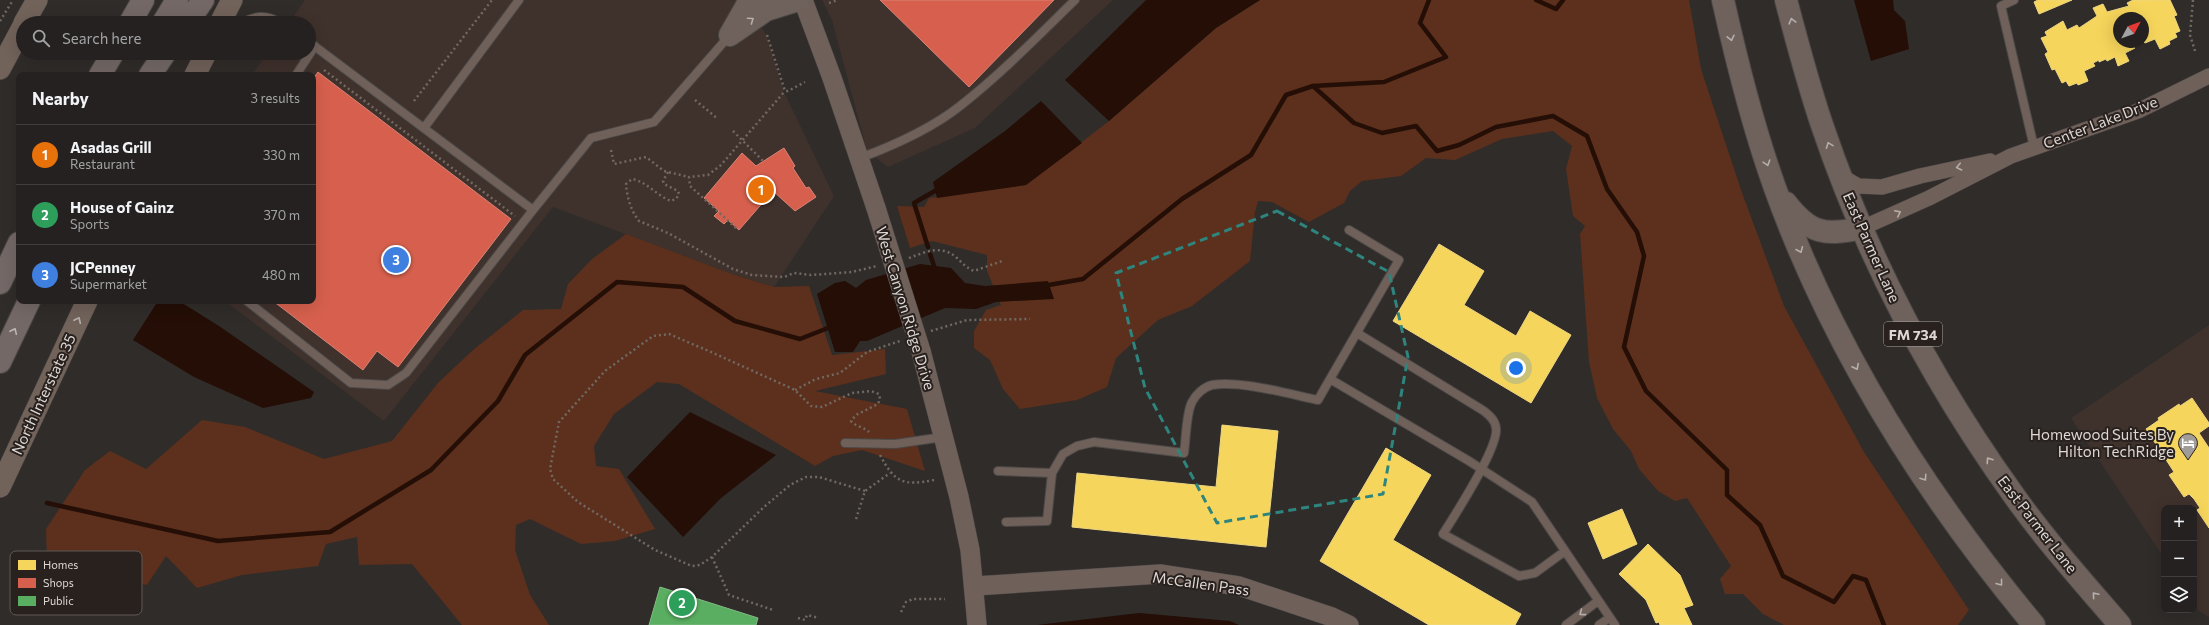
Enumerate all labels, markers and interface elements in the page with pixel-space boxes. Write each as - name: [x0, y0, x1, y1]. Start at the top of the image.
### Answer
- north arrow: [2113, 12, 2149, 48]
- search box: [16, 16, 316, 60]
- one-way arrow: [1788, 17, 1796, 24]
- one-way arrow: [747, 18, 754, 25]
- icon: search: [30, 27, 52, 49]
- text: Search here: [62, 29, 141, 47]
- one-way arrow: [1727, 35, 1735, 41]
- text: Nearby: [32, 88, 89, 109]
- text: 3 results: [251, 90, 300, 106]
- street label: Center Lake Drive: [2040, 92, 2160, 152]
- text: Asadas Grill: [70, 138, 152, 156]
- one-way arrow: [1826, 142, 1834, 149]
- text: 1: [42, 147, 48, 163]
- text: 330 m: [263, 147, 300, 163]
- text: Restaurant: [70, 156, 135, 172]
- one-way arrow: [1762, 159, 1771, 166]
- one-way arrow: [1956, 163, 1962, 171]
- pin: 1: [748, 175, 774, 205]
- street label: East Parmer Lane: [1840, 189, 1904, 305]
- text: House of Gainz: [70, 198, 174, 216]
- text: 2: [41, 207, 49, 223]
- text: 370 m: [263, 207, 300, 223]
- one-way arrow: [1894, 210, 1901, 218]
- text: Sports: [70, 216, 110, 232]
- street label: West Canyon Ridge Drive: [873, 224, 939, 392]
- pin: 3: [383, 245, 409, 275]
- one-way arrow: [1796, 246, 1804, 253]
- text: JCPenney: [70, 258, 136, 276]
- text: 3: [41, 267, 49, 283]
- text: 480 m: [262, 267, 300, 283]
- text: Supermarket: [70, 276, 147, 292]
- one-way arrow: [73, 316, 81, 324]
- road number: FM 734: [1884, 322, 1942, 346]
- one-way arrow: [9, 328, 17, 336]
- street label: North Interstate 35: [7, 331, 79, 457]
- your location: [1506, 358, 1526, 378]
- one-way arrow: [1851, 363, 1859, 370]
- place label: Homewood Suites By Hilton TechRidge: [2030, 425, 2174, 460]
- hotel icon: Homewood Suites By Hilton TechRidge: [2177, 432, 2199, 460]
- one-way arrow: [1987, 457, 1994, 464]
- street label: East Parmer Lane: [1994, 472, 2082, 576]
- one-way arrow: [1919, 474, 1927, 481]
- map controls: [2161, 505, 2197, 613]
- button: +: [2161, 505, 2197, 541]
- button: −: [2161, 541, 2197, 577]
- legend: [10, 551, 142, 615]
- text: Homes: [43, 558, 78, 571]
- street label: McCallen Pass: [1151, 567, 1251, 599]
- text: Shops: [43, 576, 74, 589]
- button: layers: [2161, 577, 2197, 613]
- one-way arrow: [1996, 578, 2003, 585]
- pin: 2: [669, 588, 695, 618]
- one-way arrow: [2092, 593, 2099, 600]
- text: Public: [43, 594, 74, 607]
- one-way arrow: [1579, 608, 1586, 616]

